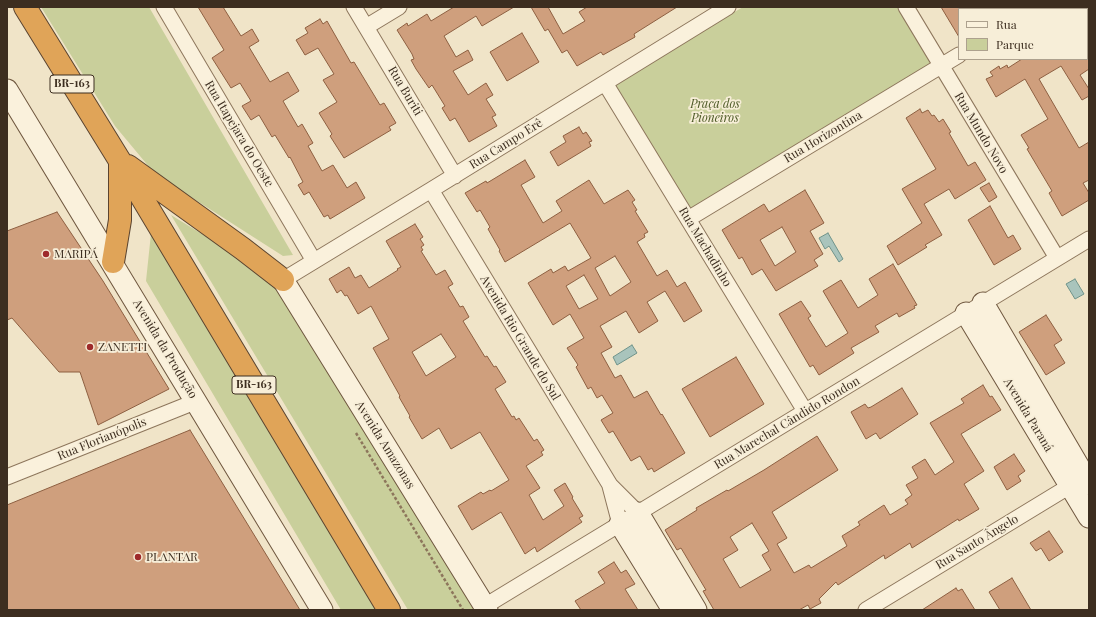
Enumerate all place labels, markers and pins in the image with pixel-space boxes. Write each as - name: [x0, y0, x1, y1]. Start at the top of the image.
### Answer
- place label: MARIPÁ: [54, 247, 98, 261]
- marker: MARIPÁ: [41, 249, 51, 259]
- place label: ZANETTI: [98, 340, 147, 354]
- marker: ZANETTI: [85, 342, 95, 352]
- place label: PLANTAR: [146, 550, 198, 564]
- marker: PLANTAR: [133, 552, 143, 562]

